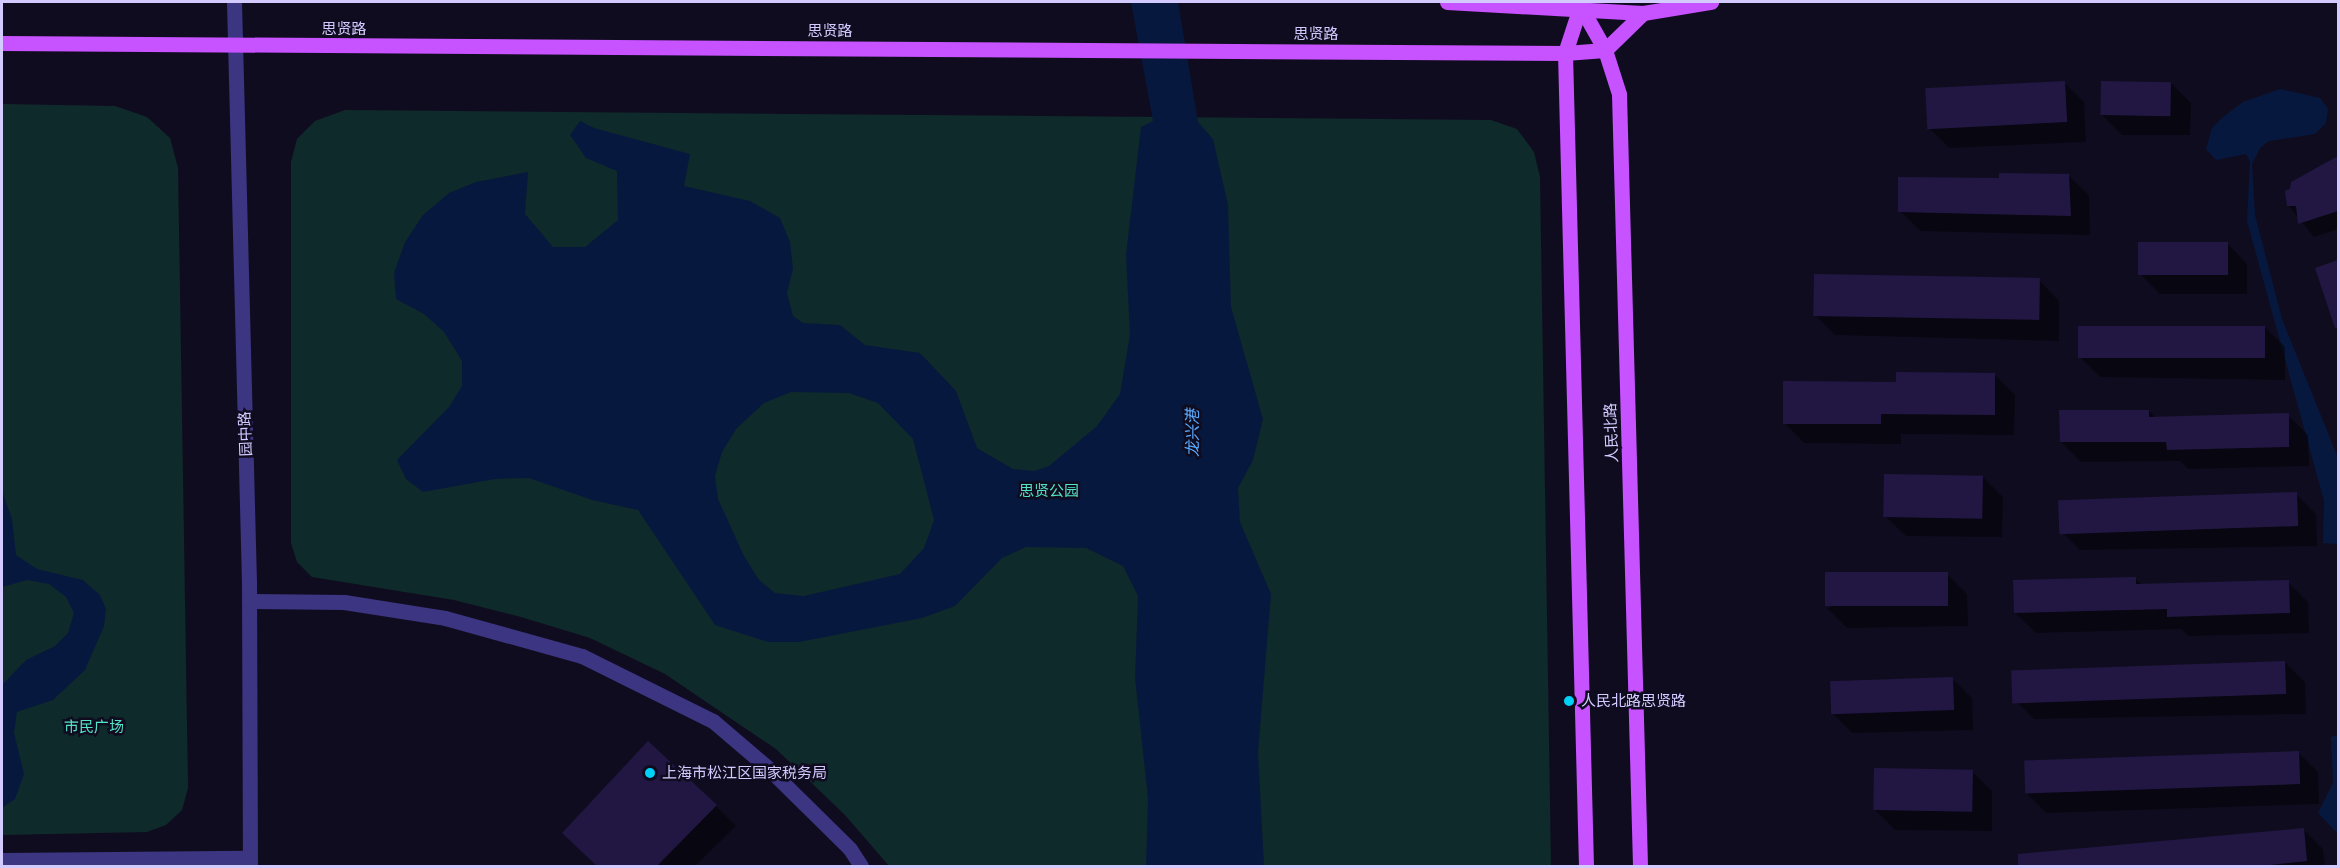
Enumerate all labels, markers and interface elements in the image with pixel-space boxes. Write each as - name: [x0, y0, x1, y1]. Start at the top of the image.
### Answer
- street label: 思贤路: [322, 20, 366, 38]
- street label: 思贤路: [808, 22, 852, 40]
- street label: 思贤路: [1294, 25, 1338, 43]
- street label: 人民北路: [1601, 403, 1621, 463]
- water label: 龙兴港: [1182, 409, 1202, 457]
- street label: 园中路: [235, 411, 255, 457]
- park label: 思贤公园: [1019, 482, 1079, 500]
- place label: 人民北路思贤路: [1581, 692, 1686, 710]
- marker: 人民北路思贤路: [1562, 694, 1576, 708]
- park label: 市民广场: [64, 718, 124, 736]
- place label: 上海市松江区国家税务局: [662, 764, 827, 782]
- marker: 上海市松江区国家税务局: [643, 766, 657, 780]

